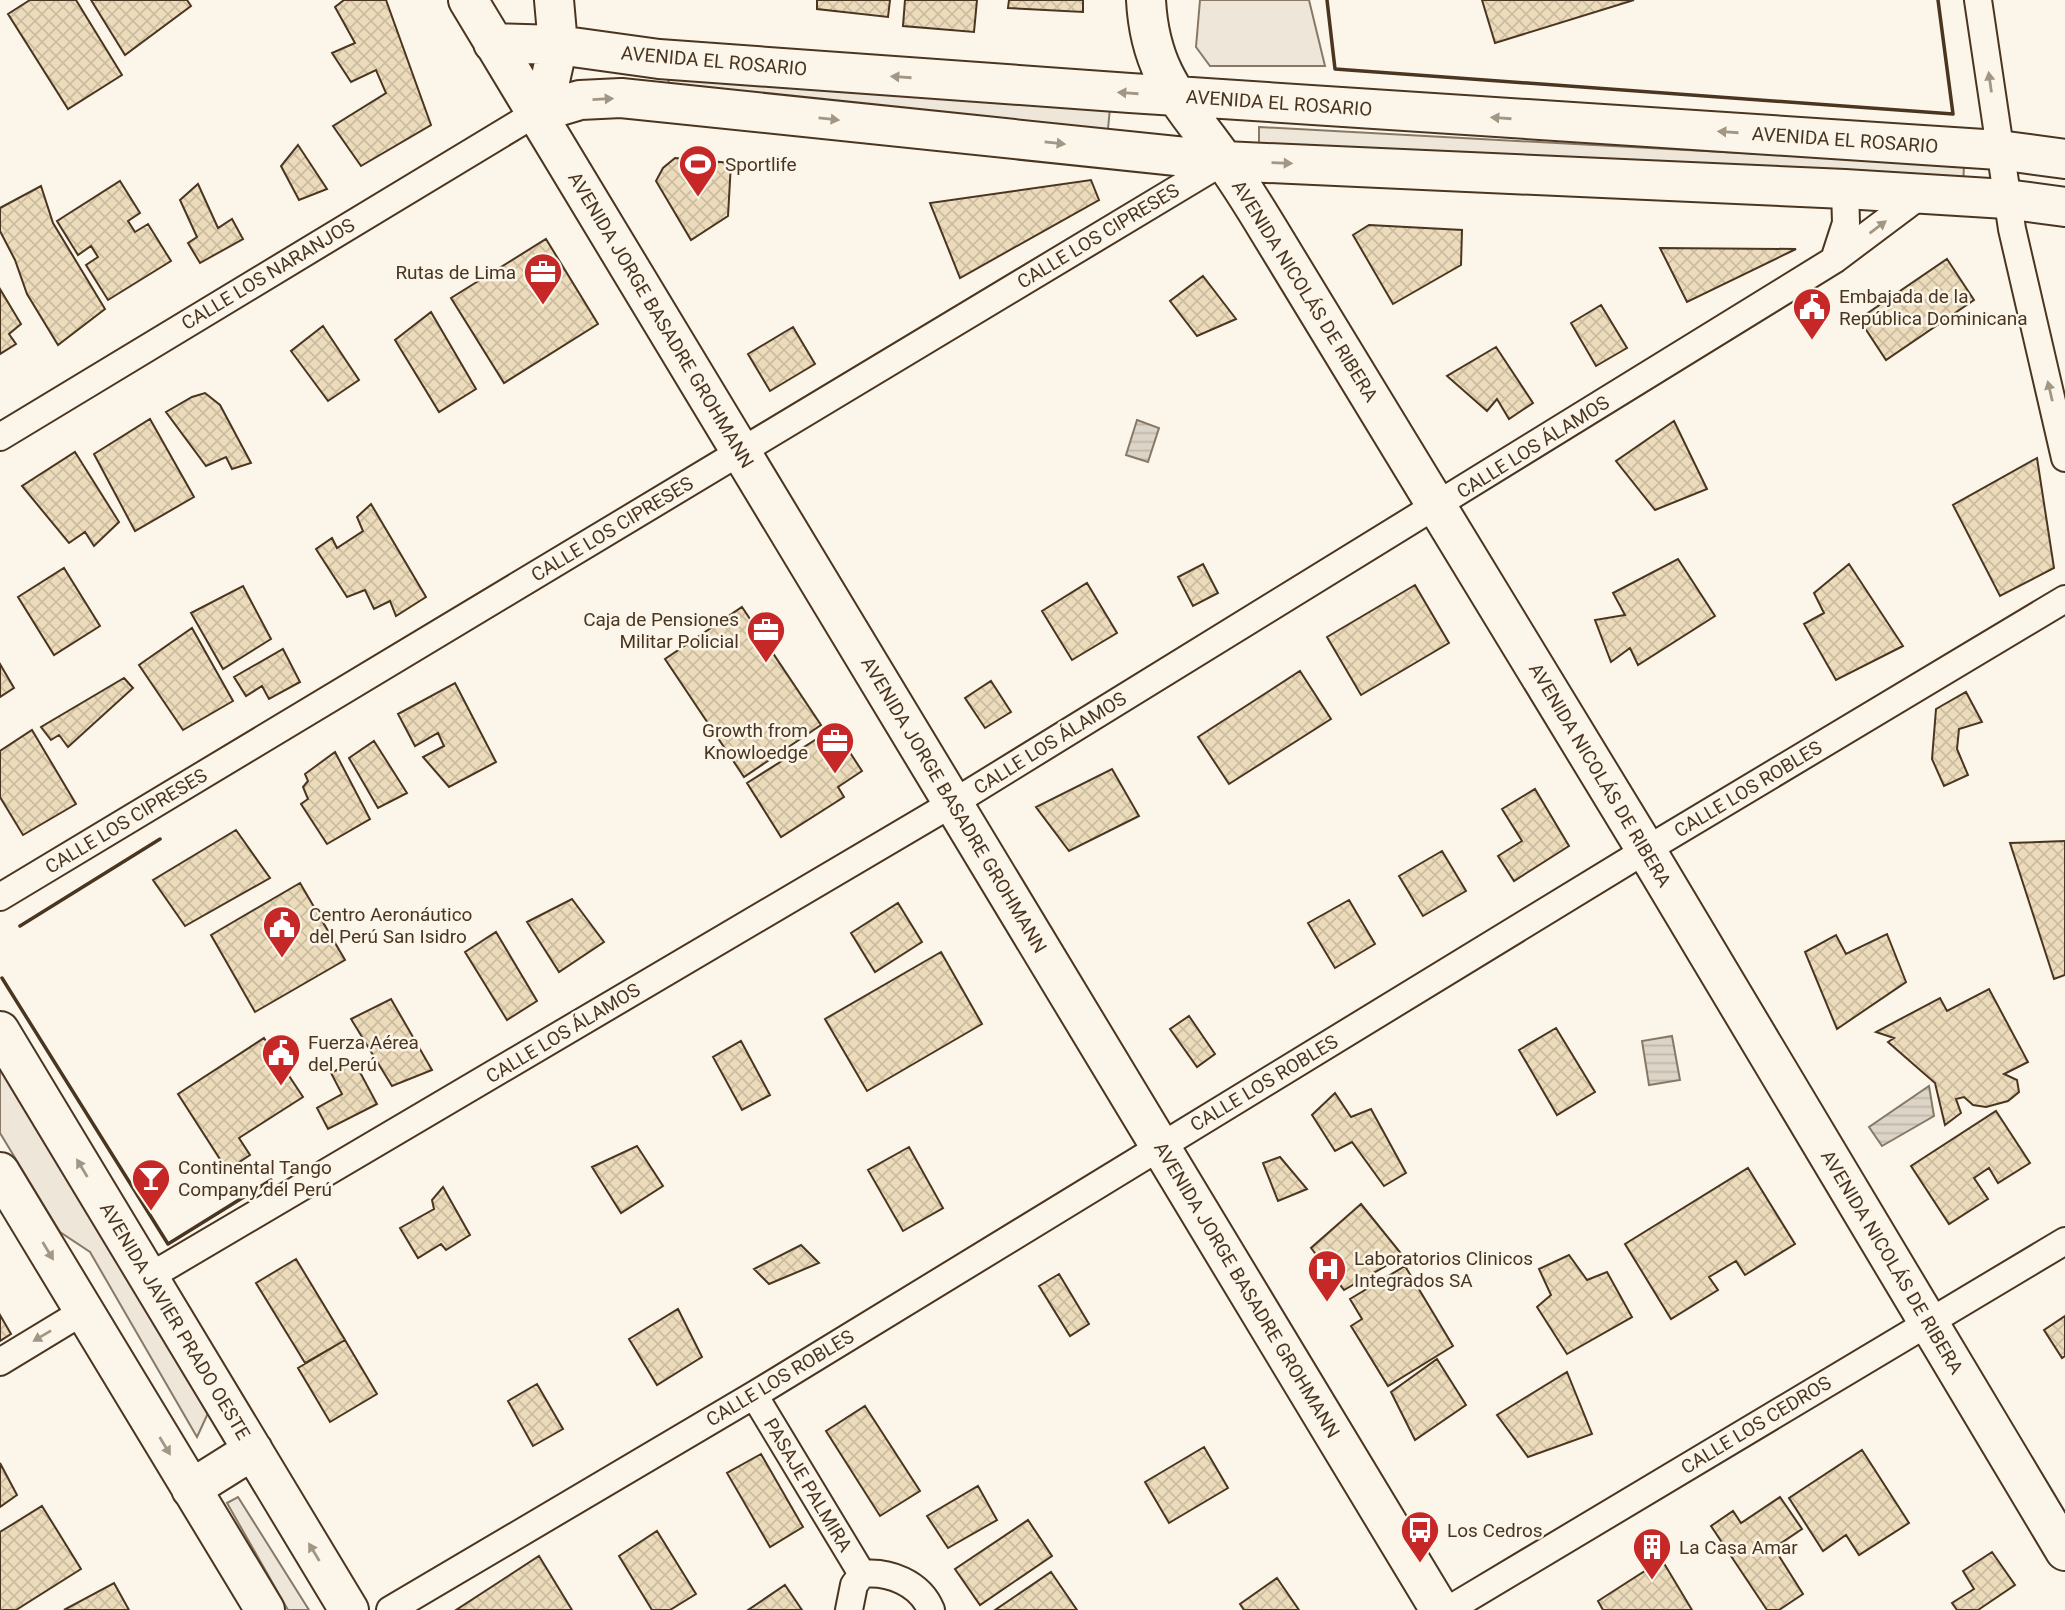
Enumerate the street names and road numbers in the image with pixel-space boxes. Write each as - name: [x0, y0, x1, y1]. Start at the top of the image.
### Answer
- street label: AVENIDA EL ROSARIO: [620, 41, 808, 81]
- street label: AVENIDA EL ROSARIO: [1185, 85, 1373, 121]
- street label: AVENIDA EL ROSARIO: [1751, 122, 1939, 158]
- street label: AVENIDA JORGE BASADRE GROHMANN: [563, 168, 759, 472]
- street label: AVENIDA NICOLÁS DE RIBERA: [1227, 176, 1383, 407]
- street label: CALLE LOS CIPRESES: [1013, 179, 1183, 293]
- street label: CALLE LOS NARANJOS: [177, 213, 359, 335]
- street label: CALLE LOS ÁLAMOS: [1452, 391, 1614, 503]
- street label: CALLE LOS CIPRESES: [527, 472, 697, 586]
- street label: AVENIDA JORGE BASADRE GROHMANN: [856, 653, 1052, 957]
- street label: AVENIDA NICOLÁS DE RIBERA: [1524, 659, 1676, 892]
- street label: CALLE LOS ÁLAMOS: [969, 687, 1131, 799]
- street label: CALLE LOS ROBLES: [1670, 736, 1826, 842]
- street label: CALLE LOS CIPRESES: [41, 764, 211, 878]
- street label: CALLE LOS ÁLAMOS: [482, 978, 644, 1088]
- street label: CALLE LOS ROBLES: [1186, 1030, 1342, 1136]
- street label: AVENIDA JORGE BASADRE GROHMANN: [1149, 1138, 1345, 1442]
- street label: AVENIDA NICOLÁS DE RIBERA: [1816, 1146, 1968, 1379]
- street label: AVENIDA JAVIER PRADO OESTE: [95, 1198, 255, 1444]
- street label: CALLE LOS ROBLES: [702, 1325, 858, 1431]
- street label: CALLE LOS CEDROS: [1677, 1371, 1835, 1479]
- street label: PASAJE PALMIRA: [759, 1414, 857, 1557]

